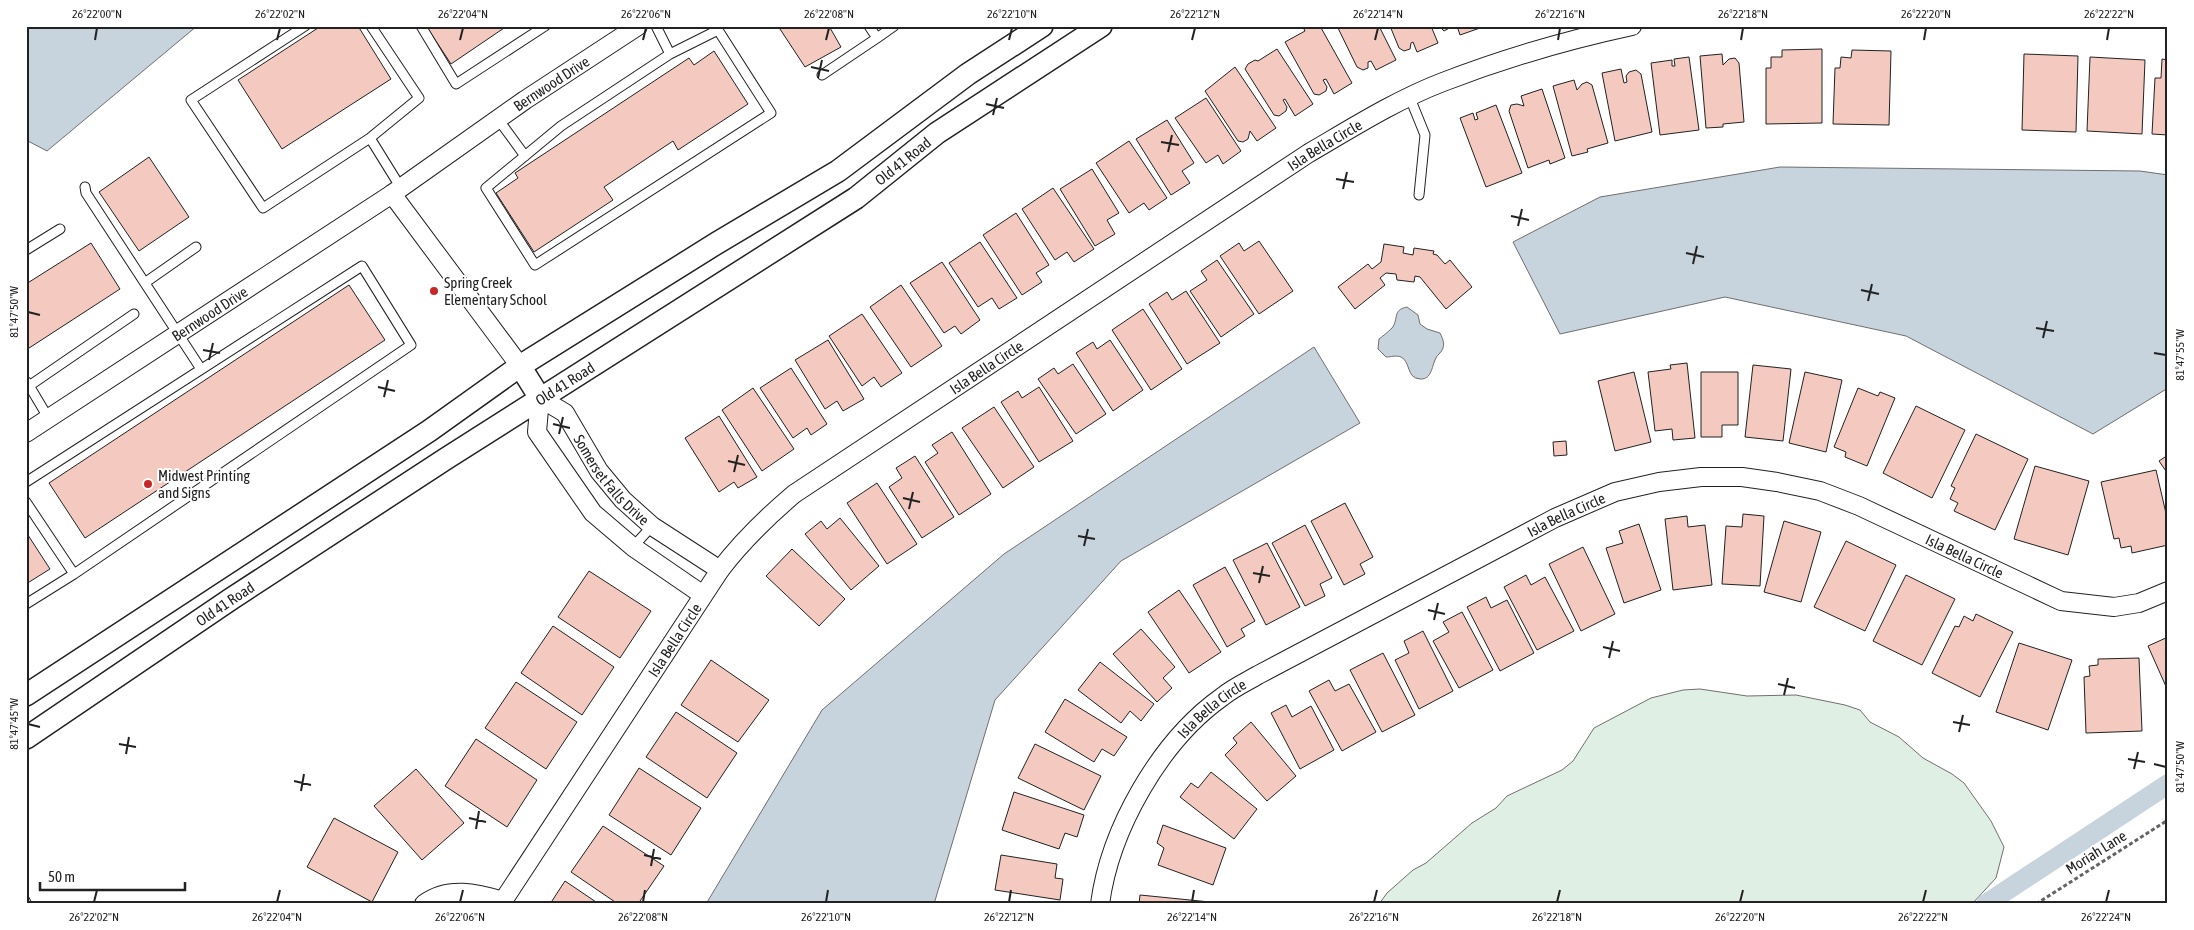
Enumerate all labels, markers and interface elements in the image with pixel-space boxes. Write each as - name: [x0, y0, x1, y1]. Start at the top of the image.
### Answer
- text: 26°22'00"N: [72, 7, 122, 21]
- text: 26°22'02"N: [255, 7, 305, 21]
- text: 26°22'04"N: [438, 7, 488, 21]
- text: 26°22'06"N: [621, 7, 671, 21]
- text: 26°22'08"N: [804, 7, 854, 21]
- text: 26°22'10"N: [987, 7, 1037, 21]
- text: 26°22'12"N: [1170, 7, 1220, 21]
- text: 26°22'14"N: [1353, 7, 1403, 21]
- text: 26°22'16"N: [1535, 7, 1585, 21]
- text: 26°22'18"N: [1718, 7, 1768, 21]
- text: 26°22'20"N: [1901, 7, 1951, 21]
- text: 26°22'22"N: [2084, 7, 2134, 21]
- street label: Bernwood Drive: [510, 52, 592, 114]
- street label: Isla Bella Circle: [1284, 115, 1365, 174]
- street label: Old 41 Road: [871, 133, 934, 188]
- place label: Spring Creek Elementary School: [444, 274, 547, 308]
- street label: Bernwood Drive: [168, 282, 251, 344]
- marker: Spring Creek Elementary School: [428, 285, 440, 297]
- text: 81°47'50"W: [7, 286, 21, 338]
- text: 81°47'55"W: [2173, 329, 2187, 381]
- street label: Isla Bella Circle: [946, 336, 1026, 397]
- street label: Old 41 Road: [532, 358, 597, 408]
- street label: Somerset Falls Drive: [571, 431, 653, 528]
- place label: Midwest Printing and Signs: [158, 467, 250, 501]
- marker: Midwest Printing and Signs: [142, 478, 154, 490]
- street label: Isla Bella Circle: [1524, 489, 1608, 540]
- street label: Isla Bella Circle: [1923, 530, 2006, 581]
- street label: Old 41 Road: [192, 578, 257, 629]
- street label: Isla Bella Circle: [644, 600, 705, 680]
- street label: Isla Bella Circle: [1174, 675, 1249, 741]
- text: 81°47'45"W: [7, 698, 21, 750]
- text: 81°47'50"W: [2173, 741, 2187, 793]
- street label: Moriah Lane: [2063, 827, 2130, 877]
- scale bar: [40, 860, 185, 892]
- text: 50 m: [48, 868, 75, 885]
- text: 26°22'02"N: [69, 910, 119, 924]
- text: 26°22'04"N: [252, 910, 302, 924]
- text: 26°22'06"N: [435, 910, 485, 924]
- text: 26°22'08"N: [618, 910, 668, 924]
- text: 26°22'10"N: [801, 910, 851, 924]
- text: 26°22'12"N: [984, 910, 1034, 924]
- text: 26°22'14"N: [1167, 910, 1217, 924]
- text: 26°22'16"N: [1349, 910, 1399, 924]
- text: 26°22'18"N: [1532, 910, 1582, 924]
- text: 26°22'20"N: [1715, 910, 1765, 924]
- text: 26°22'22"N: [1898, 910, 1948, 924]
- text: 26°22'24"N: [2081, 910, 2131, 924]

